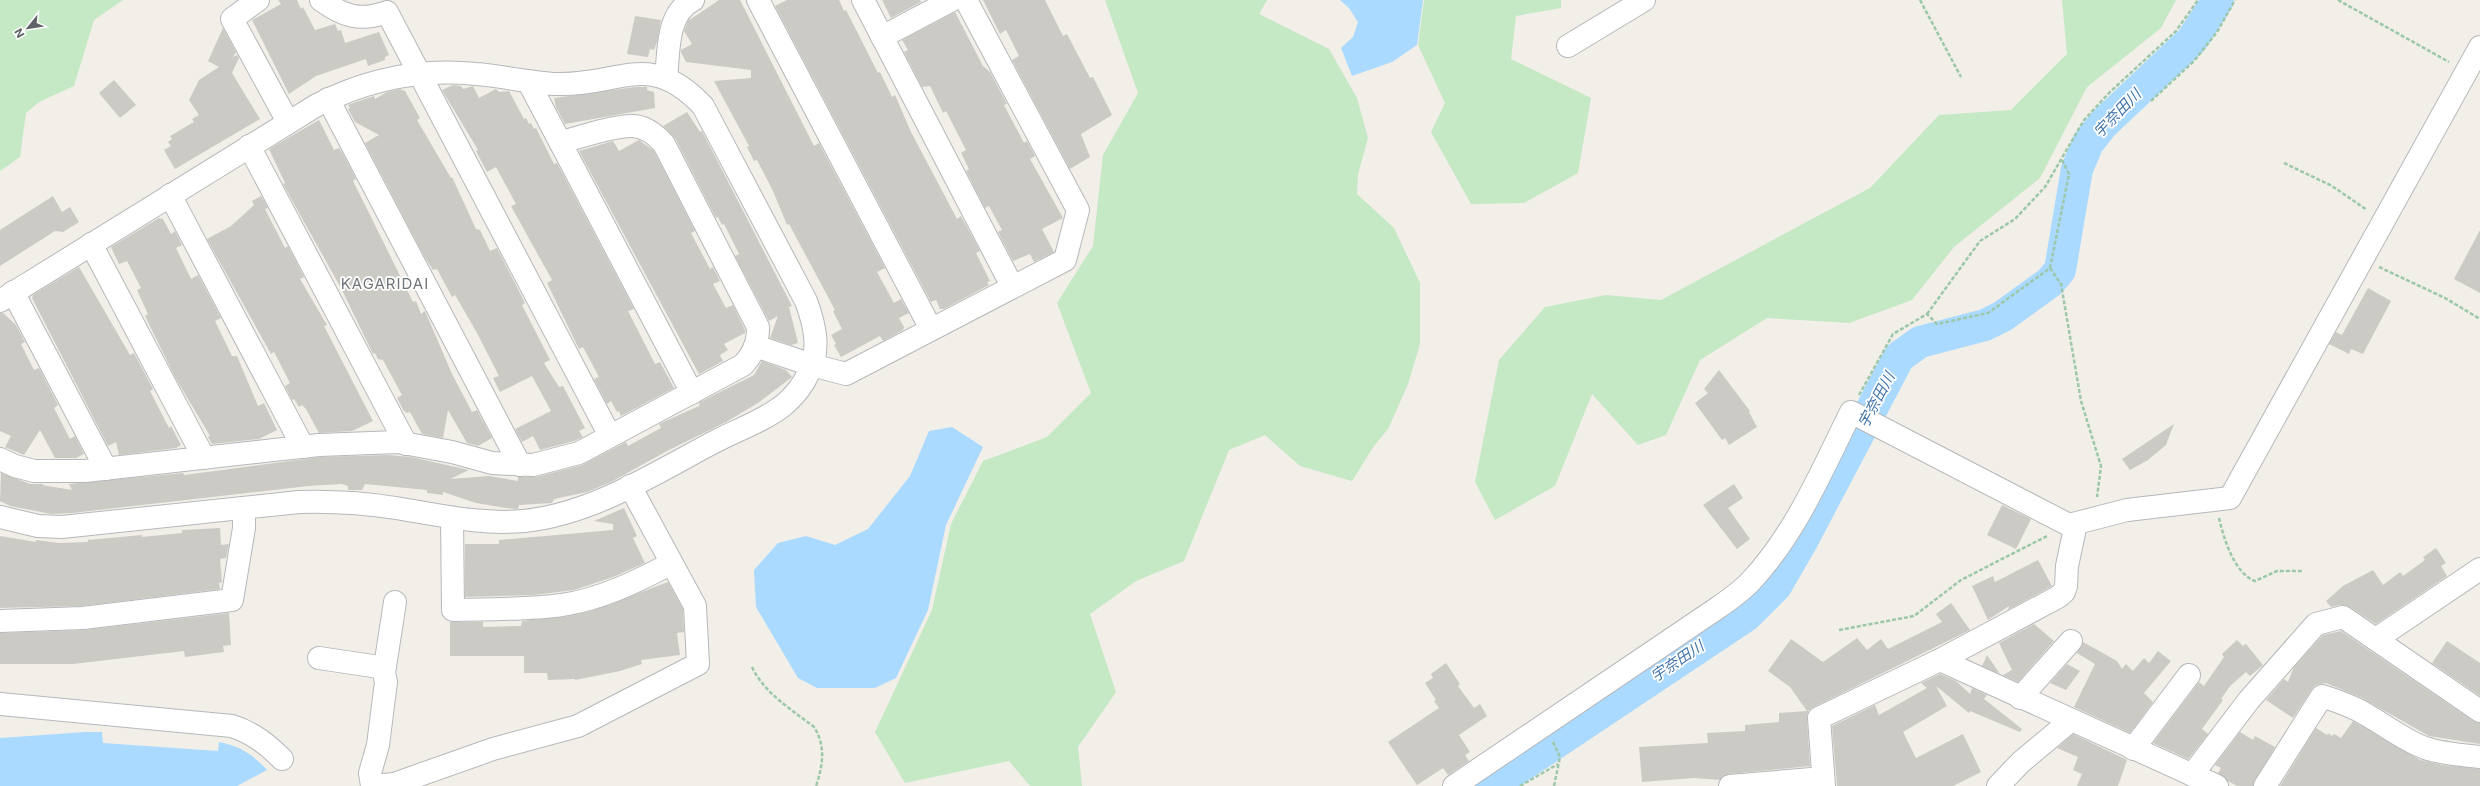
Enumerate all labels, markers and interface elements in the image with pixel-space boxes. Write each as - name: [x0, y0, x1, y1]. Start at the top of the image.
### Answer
- north arrow: [8, 8, 48, 48]
- text: N: [11, 26, 27, 40]
- water label: 宇奈田川: [2089, 83, 2146, 141]
- district label: KAGARIDAI: [341, 274, 429, 293]
- water label: 宇奈田川: [1854, 367, 1899, 431]
- water label: 宇奈田川: [1647, 635, 1709, 686]

